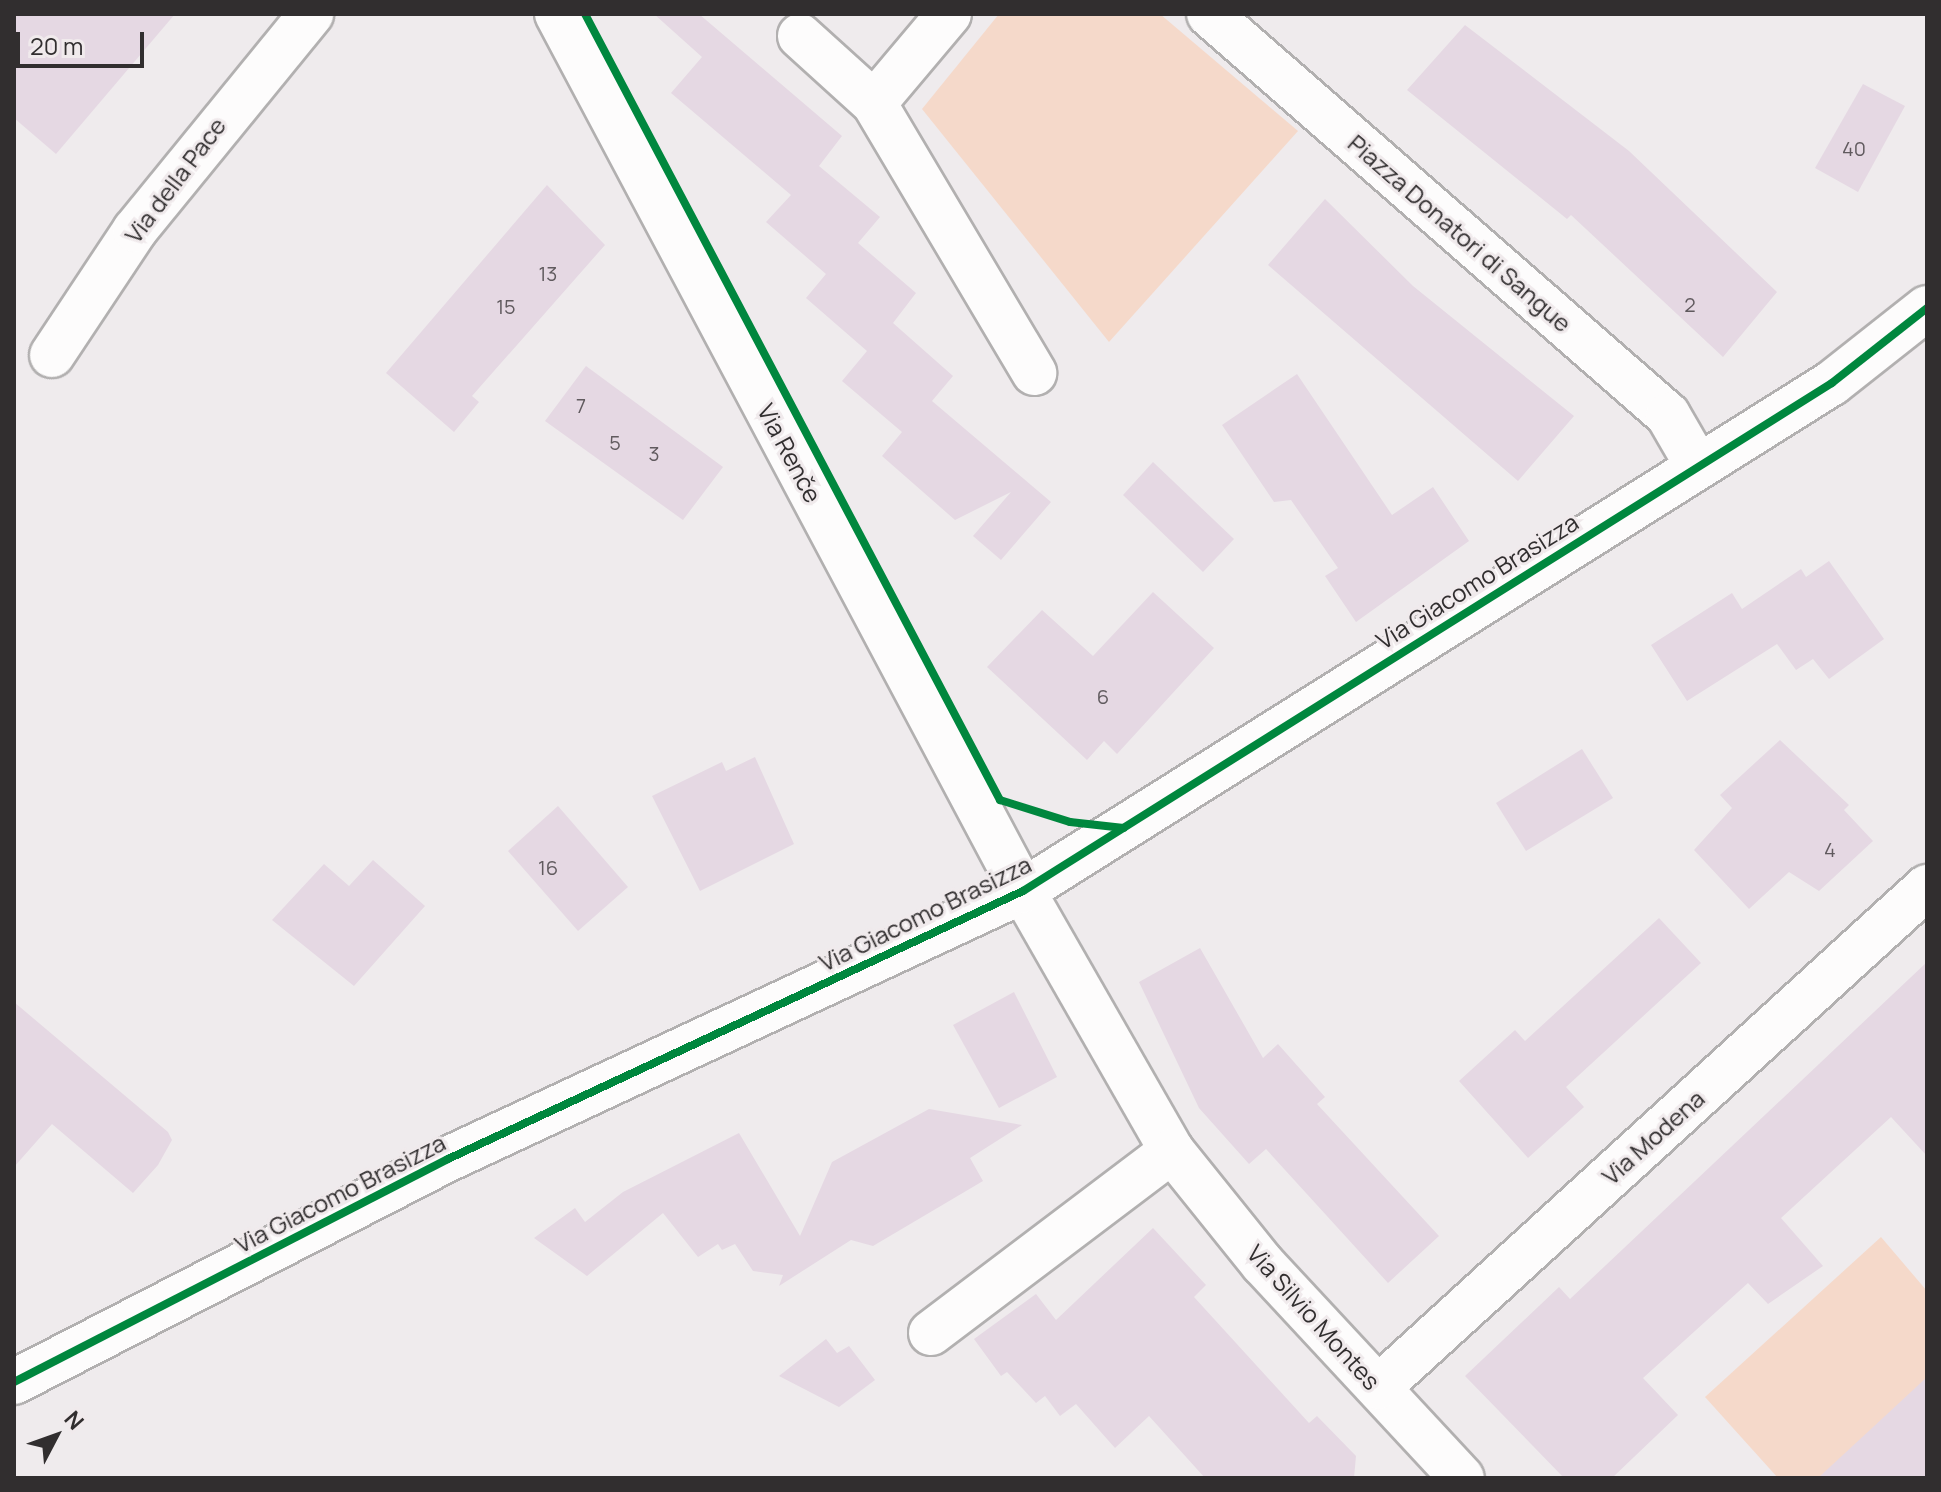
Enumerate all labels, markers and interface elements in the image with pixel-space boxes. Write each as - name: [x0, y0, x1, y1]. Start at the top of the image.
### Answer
- scale bar: [20, 16, 148, 66]
- text: 20 m: [30, 29, 83, 62]
- street label: Via della Pace: [118, 112, 232, 248]
- street label: Piazza Donatori di Sangue: [1343, 128, 1577, 338]
- house number: 40: [1842, 136, 1866, 160]
- house number: 13: [539, 261, 557, 285]
- house number: 2: [1684, 292, 1696, 316]
- house number: 15: [496, 294, 516, 318]
- house number: 7: [576, 393, 586, 417]
- street label: Via Renče: [752, 399, 828, 507]
- house number: 5: [609, 430, 621, 454]
- house number: 3: [648, 441, 660, 465]
- street label: Via Giacomo Brasizza: [1371, 507, 1583, 655]
- house number: 6: [1097, 684, 1109, 708]
- house number: 4: [1824, 837, 1836, 861]
- street label: Via Giacomo Brasizza: [814, 849, 1036, 977]
- house number: 16: [538, 855, 558, 879]
- street label: Via Modena: [1596, 1084, 1710, 1190]
- street label: Via Giacomo Brasizza: [230, 1127, 450, 1259]
- street label: Via Silvio Montes: [1241, 1239, 1387, 1395]
- north arrow: [16, 1396, 96, 1476]
- text: N: [58, 1404, 91, 1436]

